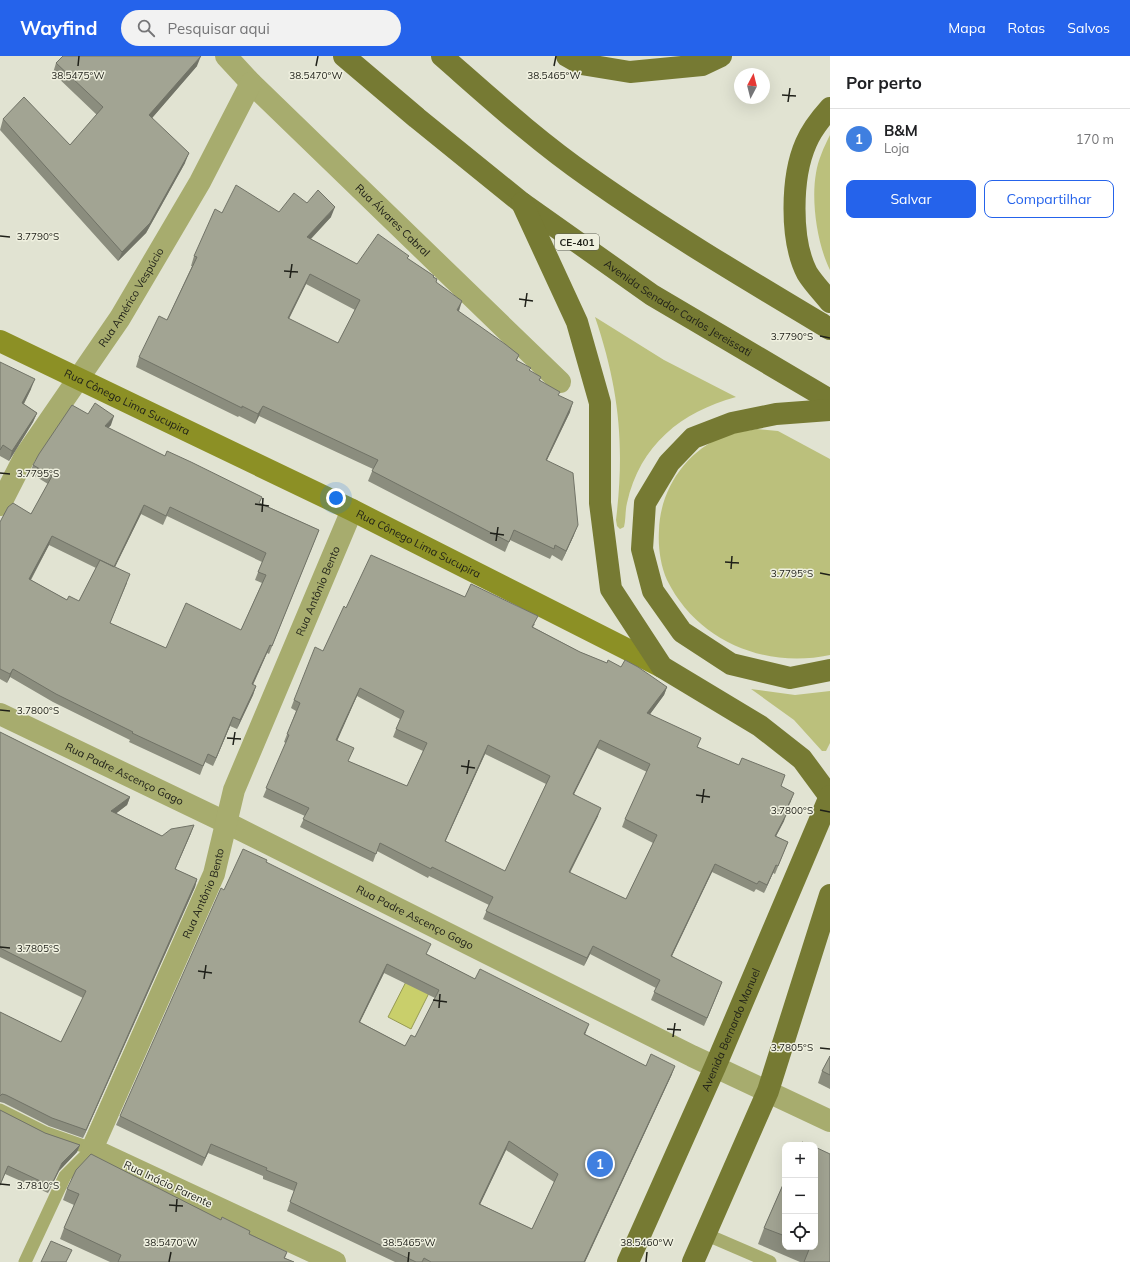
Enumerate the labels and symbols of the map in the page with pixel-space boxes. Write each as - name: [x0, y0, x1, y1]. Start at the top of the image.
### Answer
- north arrow: [734, 68, 770, 104]
- text: 38.5475°W: [51, 69, 105, 82]
- text: 38.5470°W: [289, 69, 343, 82]
- text: 38.5465°W: [527, 69, 581, 82]
- street label: Rua Álvares Cabral: [352, 181, 433, 259]
- text: 3.7790°S: [17, 230, 59, 243]
- road number: CE-401: [555, 234, 599, 250]
- street label: Rua Américo Vespúcio: [95, 245, 167, 350]
- street label: Avenida Senador Carlos Jereissati: [601, 256, 754, 359]
- text: 3.7790°S: [771, 330, 813, 343]
- street label: Rua Cônego Lima Sucupira: [62, 366, 192, 438]
- text: 3.7795°S: [17, 467, 59, 480]
- your location: [326, 488, 346, 508]
- street label: Rua Cônego Lima Sucupira: [354, 506, 483, 581]
- street label: Rua Antônio Bento: [293, 544, 343, 638]
- text: 3.7795°S: [771, 567, 813, 580]
- text: 3.7800°S: [17, 704, 59, 717]
- street label: Rua Padre Ascenço Gago: [63, 739, 186, 808]
- text: 3.7800°S: [771, 804, 813, 817]
- street label: Rua Antônio Bento: [179, 847, 227, 941]
- street label: Rua Padre Ascenço Gago: [354, 882, 476, 952]
- text: 3.7805°S: [17, 942, 59, 955]
- street label: Avenida Bernardo Manuel: [698, 966, 763, 1093]
- text: 3.7805°S: [771, 1041, 813, 1054]
- pin: 1: [587, 1149, 613, 1179]
- street label: Rua Inácio Parente: [121, 1157, 215, 1211]
- text: 3.7810°S: [17, 1179, 59, 1192]
- text: 38.5470°W: [144, 1236, 198, 1249]
- text: 38.5465°W: [382, 1236, 436, 1249]
- text: 38.5460°W: [620, 1236, 674, 1249]

